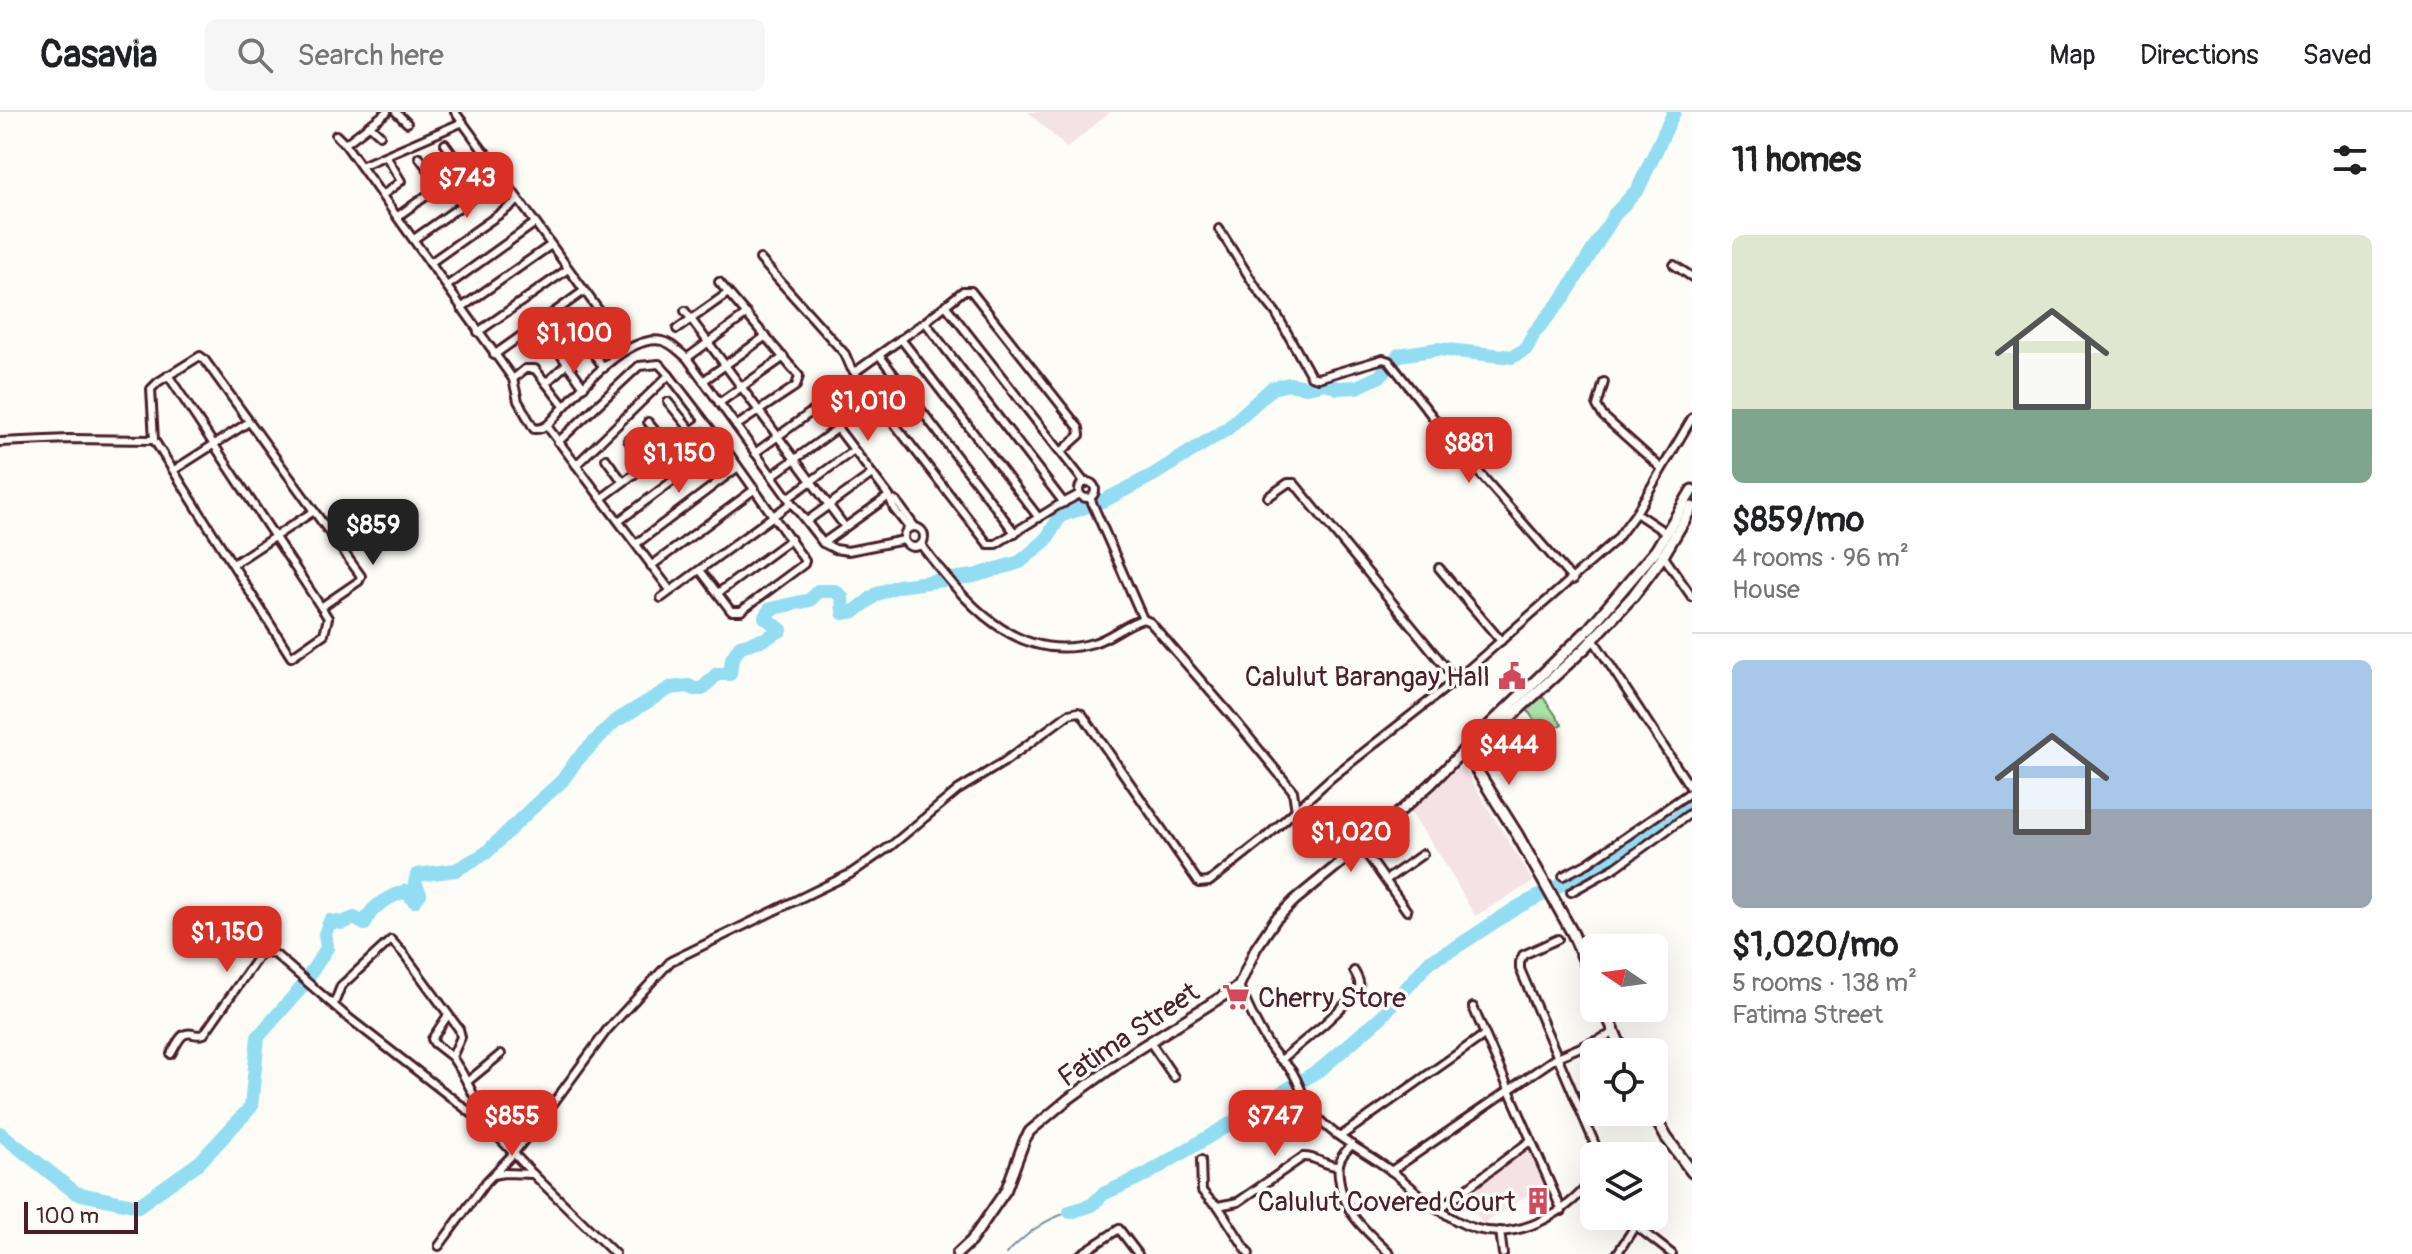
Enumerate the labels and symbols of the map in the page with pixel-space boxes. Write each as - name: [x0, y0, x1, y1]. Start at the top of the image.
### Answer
- pin: $743: [420, 152, 514, 220]
- pin: $1,100: [509, 307, 639, 375]
- pin: $1,010: [803, 375, 933, 443]
- pin: $881: [1422, 417, 1516, 485]
- pin: $1,150: [614, 427, 744, 495]
- pin: $859: [326, 499, 420, 567]
- place label: Calulut Barangay Hall: [1245, 660, 1490, 695]
- public building icon: Calulut Barangay Hall: [1497, 661, 1527, 691]
- pin: $444: [1462, 719, 1556, 787]
- pin: $1,020: [1286, 806, 1416, 874]
- pin: $1,150: [162, 906, 292, 974]
- north arrow: [1580, 934, 1668, 1022]
- street label: Fatima Street: [1052, 975, 1207, 1095]
- place label: Cherry Store: [1258, 981, 1406, 1016]
- supermarket icon: Cherry Store: [1221, 982, 1251, 1012]
- pin: $855: [465, 1090, 559, 1158]
- pin: $747: [1228, 1090, 1322, 1158]
- place label: Calulut Covered Court: [1257, 1185, 1517, 1220]
- building icon: Calulut Covered Court: [1523, 1186, 1553, 1216]
- scale bar: [24, 1198, 138, 1234]

